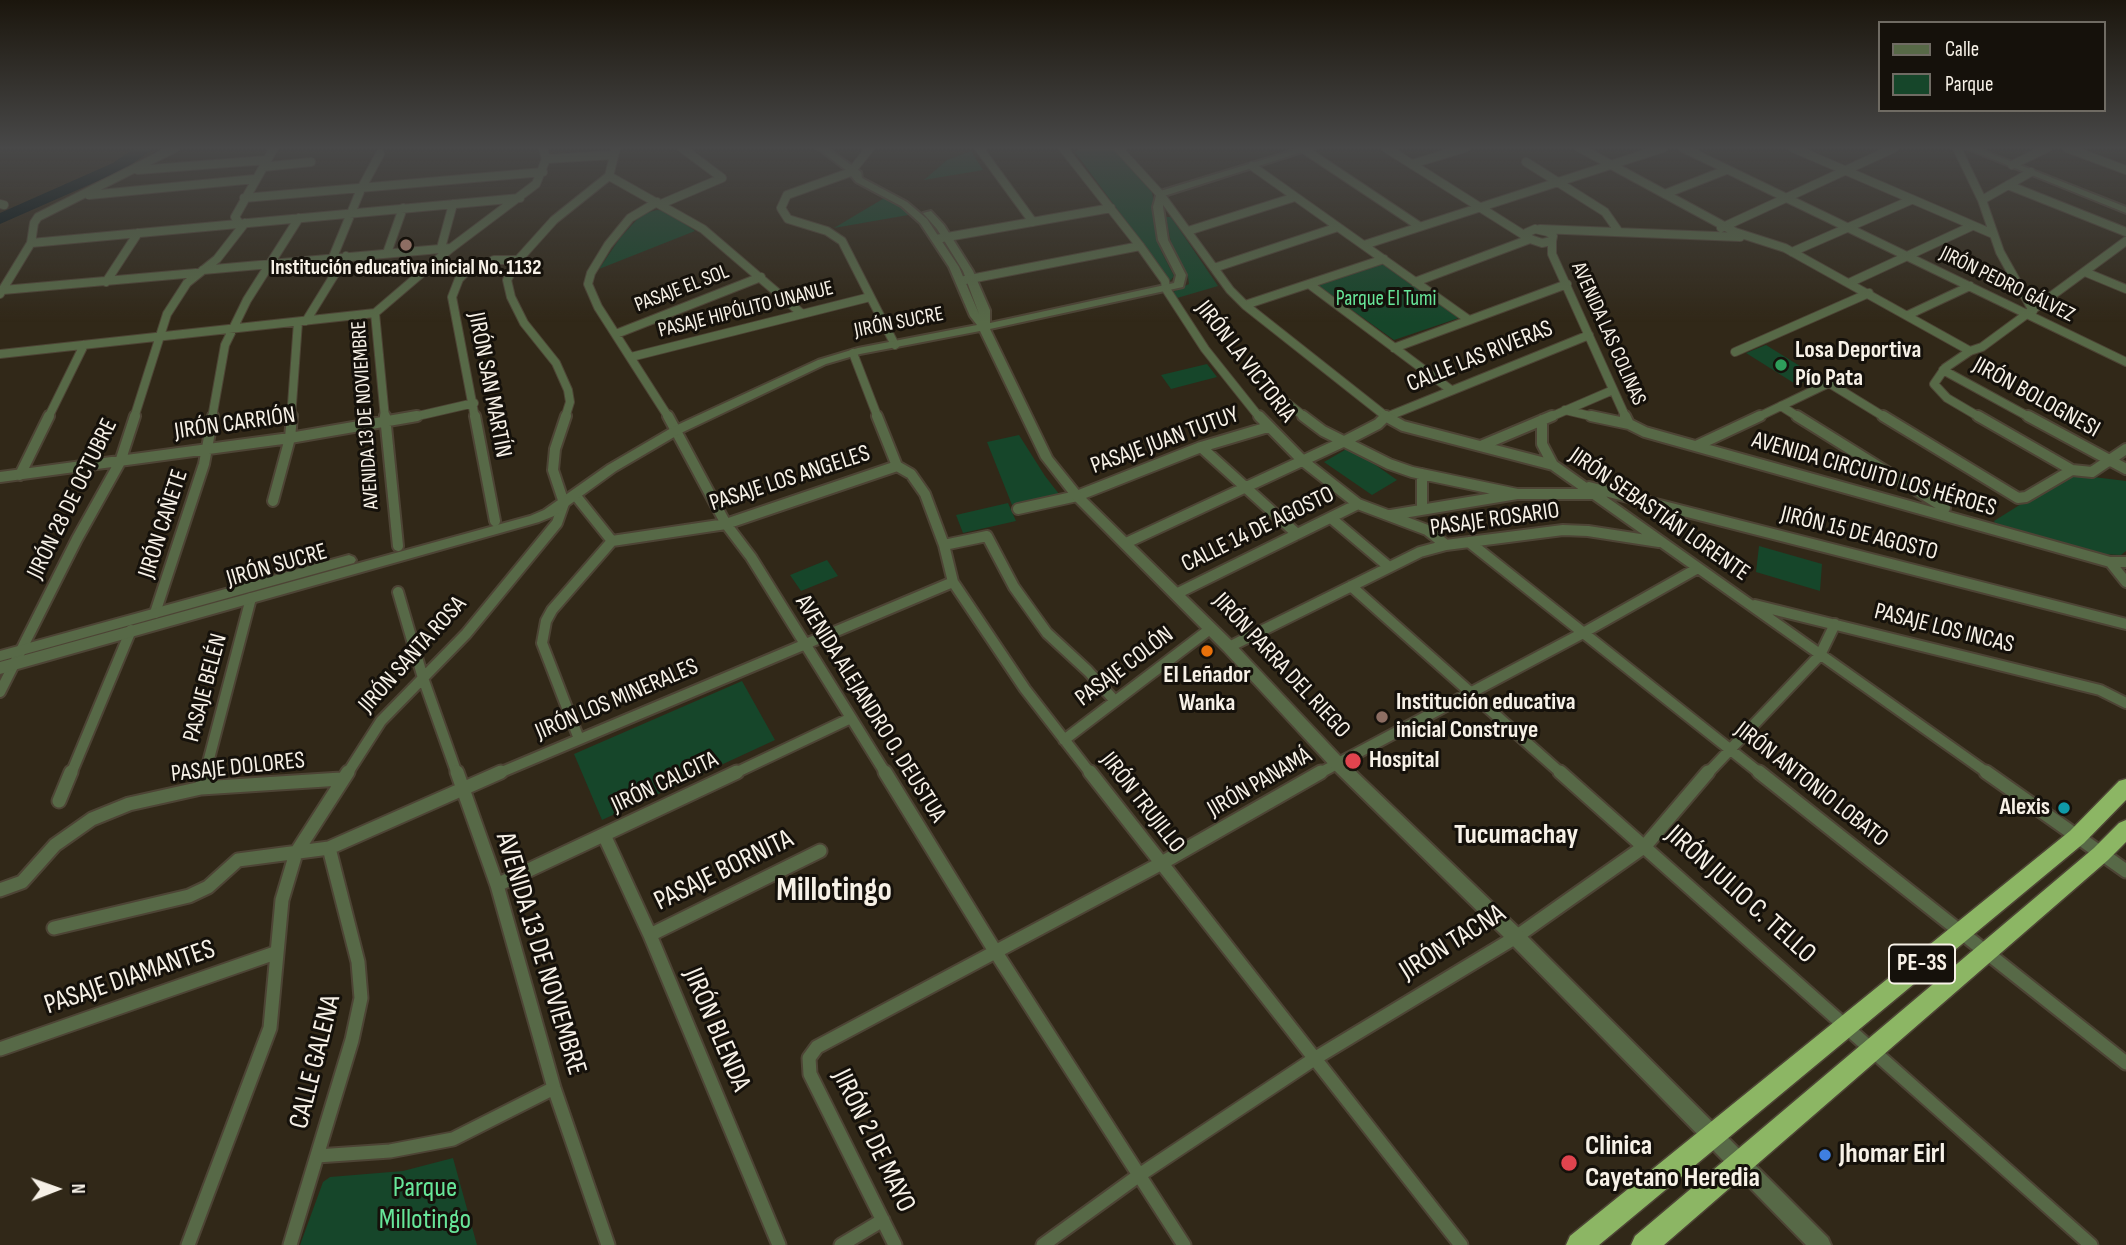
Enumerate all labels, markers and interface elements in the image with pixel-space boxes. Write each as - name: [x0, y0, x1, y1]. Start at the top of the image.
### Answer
- legend: [1878, 21, 2105, 112]
- text: Calle: [1945, 37, 1979, 62]
- text: Parque: [1945, 72, 1993, 97]
- marker: Institución educativa inicial No. 1132: [398, 237, 414, 253]
- street label: JIRÓN PEDRO GÁLVEZ: [1936, 242, 2078, 328]
- place label: Institución educativa inicial No. 1132: [271, 256, 541, 282]
- street label: AVENIDA LAS COLINAS: [1565, 258, 1651, 410]
- street label: PASAJE EL SOL: [631, 260, 733, 318]
- street label: PASAJE HIPÓLITO UNANUE: [656, 276, 836, 344]
- park label: Parque El Tumi: [1336, 287, 1436, 313]
- street label: JIRÓN LA VICTORIA: [1189, 296, 1301, 428]
- street label: JIRÓN SUCRE: [852, 302, 946, 344]
- street label: JIRÓN SAN MARTÍN: [461, 310, 517, 460]
- street label: CALLE LAS RIVERAS: [1403, 315, 1557, 399]
- street label: AVENIDA 13 DE NOVIEMBRE: [347, 320, 385, 510]
- place label: Losa Deportiva Pío Pata: [1795, 337, 1921, 393]
- street label: JIRÓN BOLOGNESI: [1967, 351, 2105, 445]
- marker: Losa Deportiva Pío Pata: [1773, 357, 1789, 373]
- street label: JIRÓN CARRIÓN: [173, 401, 297, 447]
- street label: PASAJE JUAN TUTUY: [1087, 401, 1243, 481]
- street label: JIRÓN 28 DE OCTUBRE: [22, 414, 124, 584]
- street label: AVENIDA CIRCUITO LOS HÉROES: [1748, 426, 2000, 524]
- street label: PASAJE LOS ANGELES: [706, 439, 874, 519]
- street label: JIRÓN SEBASTIÁN LORENTE: [1563, 442, 1755, 588]
- street label: JIRÓN CAÑETE: [133, 466, 195, 582]
- street label: CALLE 14 DE AGOSTO: [1177, 481, 1339, 579]
- street label: PASAJE ROSARIO: [1429, 497, 1561, 543]
- street label: JIRÓN 15 DE AGOSTO: [1777, 501, 1941, 567]
- street label: JIRÓN SUCRE: [223, 538, 331, 594]
- street label: JIRÓN PARRA DEL RIEGO: [1206, 587, 1356, 745]
- street label: AVENIDA ALEJANDRO O. DEUSTUA: [788, 590, 952, 828]
- street label: JIRÓN SANTA ROSA: [353, 591, 473, 719]
- street label: PASAJE LOS INCAS: [1871, 598, 2017, 660]
- street label: PASAJE COLÓN: [1070, 621, 1180, 713]
- street label: PASAJE BELÉN: [178, 631, 234, 745]
- marker: El Leñador Wanka: [1199, 643, 1215, 659]
- street label: JIRÓN LOS MINERALES: [531, 653, 703, 747]
- place label: El Leñador Wanka: [1163, 662, 1251, 718]
- place label: Institución educativa inicial Construye: [1396, 689, 1576, 745]
- marker: Institución educativa inicial Construye: [1374, 709, 1390, 725]
- street label: JIRÓN ANTONIO LOBATO: [1729, 716, 1893, 854]
- street label: JIRÓN PANAMÁ: [1203, 742, 1317, 824]
- street label: JIRÓN CALCITA: [607, 746, 723, 820]
- street label: PASAJE DOLORES: [170, 747, 306, 789]
- street label: JIRÓN TRUJILLO: [1094, 747, 1190, 859]
- place label: Hospital: [1369, 747, 1439, 775]
- marker: Hospital: [1343, 751, 1363, 771]
- place label: Alexis: [1999, 794, 2050, 822]
- marker: Alexis: [2056, 800, 2072, 816]
- district label: Tucumachay: [1454, 819, 1578, 853]
- street label: JIRÓN JULIO C. TELLO: [1658, 819, 1822, 971]
- street label: PASAJE BORNITA: [649, 823, 799, 919]
- street label: AVENIDA 13 DE NOVIEMBRE: [487, 829, 593, 1079]
- district label: Millotingo: [776, 872, 892, 912]
- street label: JIRÓN TACNA: [1394, 897, 1512, 989]
- street label: PASAJE DIAMANTES: [40, 933, 220, 1023]
- road number: PE-3S: [1889, 945, 1955, 984]
- street label: JIRÓN BLENDA: [675, 963, 757, 1097]
- street label: CALLE GALENA: [283, 992, 349, 1132]
- street label: JIRÓN 2 DE MAYO: [824, 1064, 922, 1218]
- place label: Clinica Cayetano Heredia: [1585, 1130, 1760, 1196]
- place label: Jhomar Eirl: [1839, 1138, 1945, 1172]
- marker: Jhomar Eirl: [1817, 1147, 1833, 1163]
- marker: Clinica Cayetano Heredia: [1559, 1153, 1579, 1173]
- north arrow: [21, 1154, 91, 1224]
- park label: Parque Millotingo: [379, 1172, 471, 1238]
- text: N: [66, 1183, 89, 1194]

